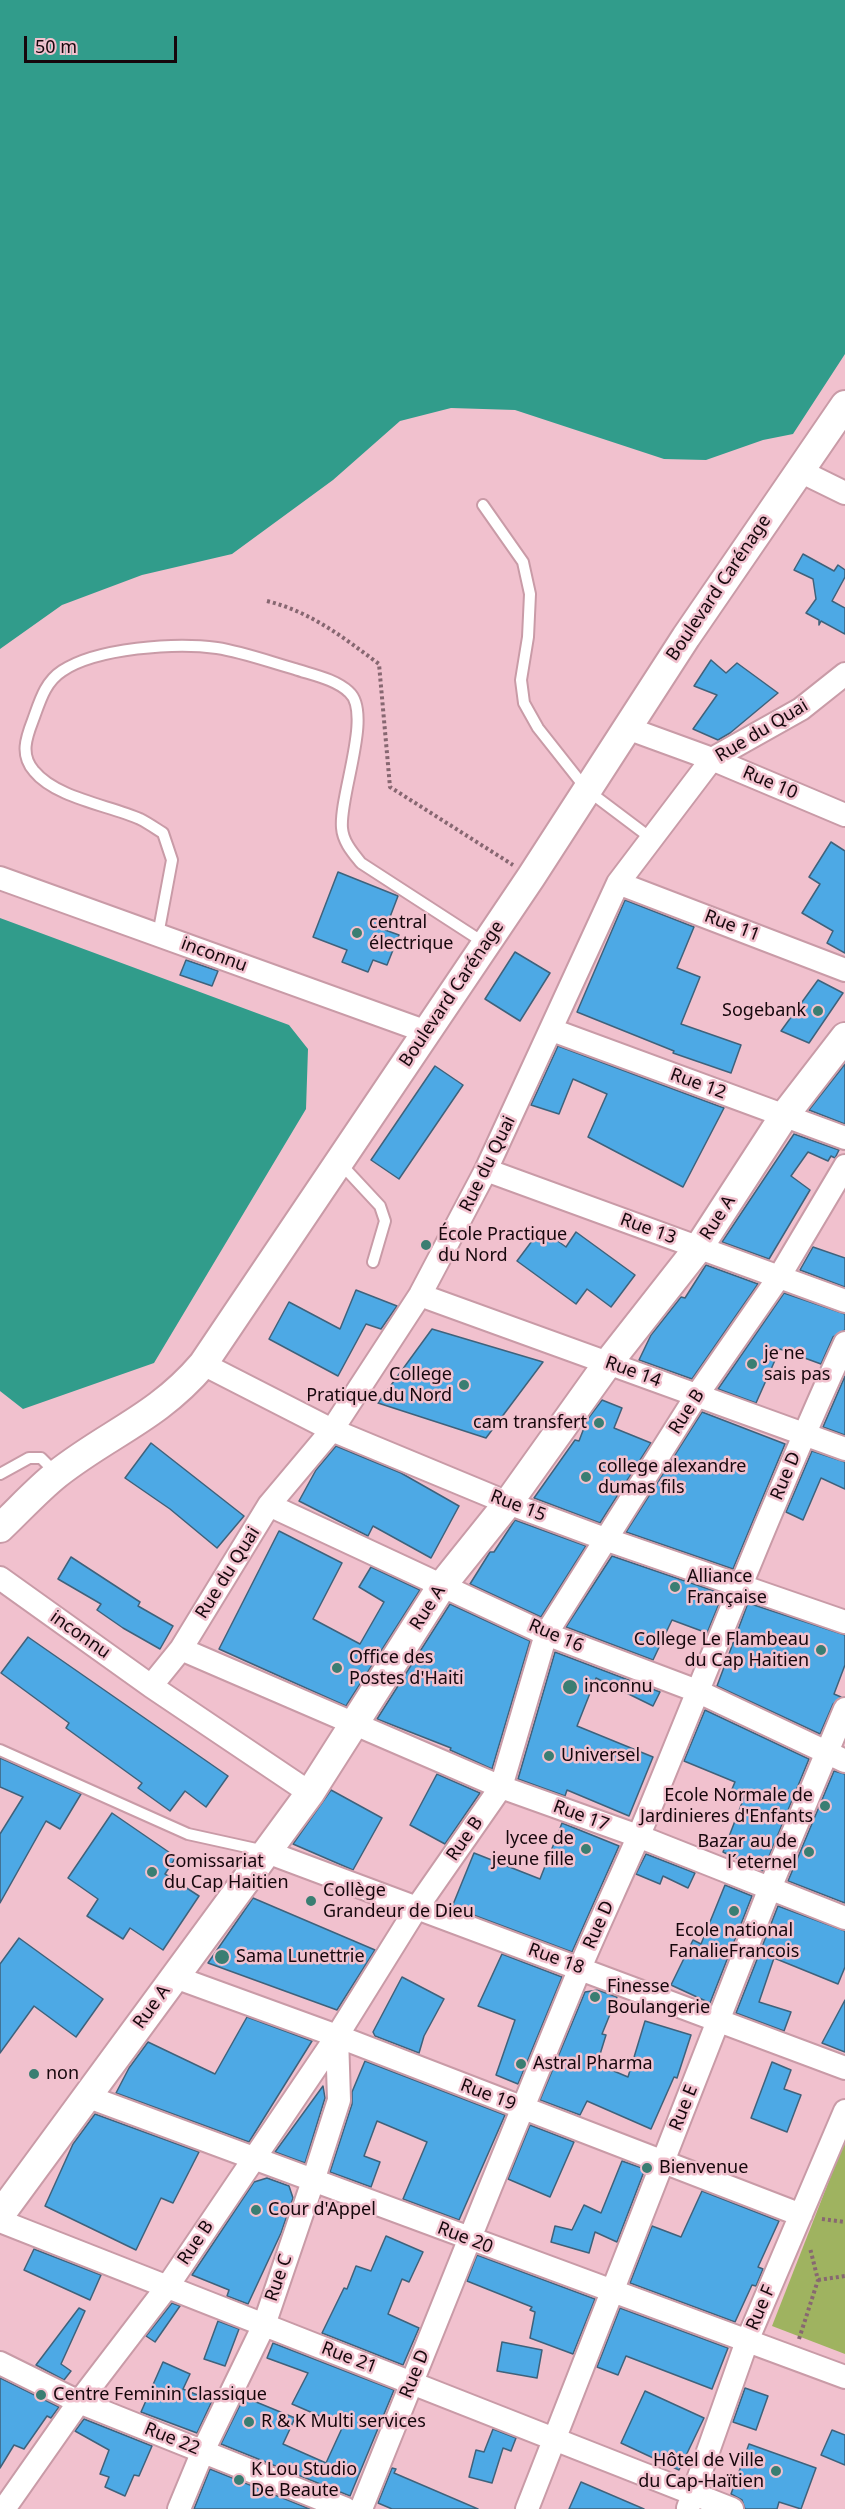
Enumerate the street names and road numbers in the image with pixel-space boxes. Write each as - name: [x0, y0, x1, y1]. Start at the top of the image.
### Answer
- street label: Boulevard Carénage: [662, 511, 776, 665]
- street label: Rue du Quai: [712, 695, 812, 767]
- street label: Rue 10: [739, 762, 801, 804]
- street label: Rue 11: [701, 906, 763, 946]
- street label: Boulevard Carénage: [395, 917, 509, 1071]
- street label: inconnu: [178, 933, 250, 977]
- street label: Rue 12: [667, 1064, 729, 1104]
- street label: Rue du Quai: [456, 1113, 520, 1215]
- street label: Rue A: [696, 1192, 740, 1244]
- street label: Rue 13: [617, 1209, 679, 1249]
- street label: Rue 14: [602, 1352, 664, 1392]
- street label: Rue B: [665, 1386, 709, 1438]
- street label: Rue D: [766, 1449, 806, 1503]
- street label: Rue 15: [487, 1486, 549, 1526]
- street label: Rue du Quai: [191, 1523, 265, 1623]
- street label: Rue A: [406, 1582, 450, 1634]
- street label: inconnu: [46, 1606, 114, 1664]
- street label: Rue 16: [525, 1615, 587, 1657]
- street label: Rue 17: [550, 1796, 612, 1836]
- street label: Rue B: [442, 1813, 488, 1865]
- street label: Rue D: [579, 1898, 619, 1952]
- street label: Rue 18: [525, 1939, 587, 1979]
- street label: Rue A: [129, 1981, 175, 2033]
- street label: Rue 19: [457, 2075, 519, 2115]
- street label: Rue E: [665, 2082, 703, 2134]
- street label: Rue B: [173, 2217, 219, 2269]
- street label: Rue 20: [434, 2218, 496, 2258]
- street label: Rue C: [261, 2252, 297, 2304]
- street label: Rue F: [742, 2282, 780, 2334]
- street label: Rue 21: [318, 2338, 380, 2378]
- street label: Rue D: [396, 2347, 434, 2401]
- street label: Rue 22: [141, 2418, 203, 2460]

